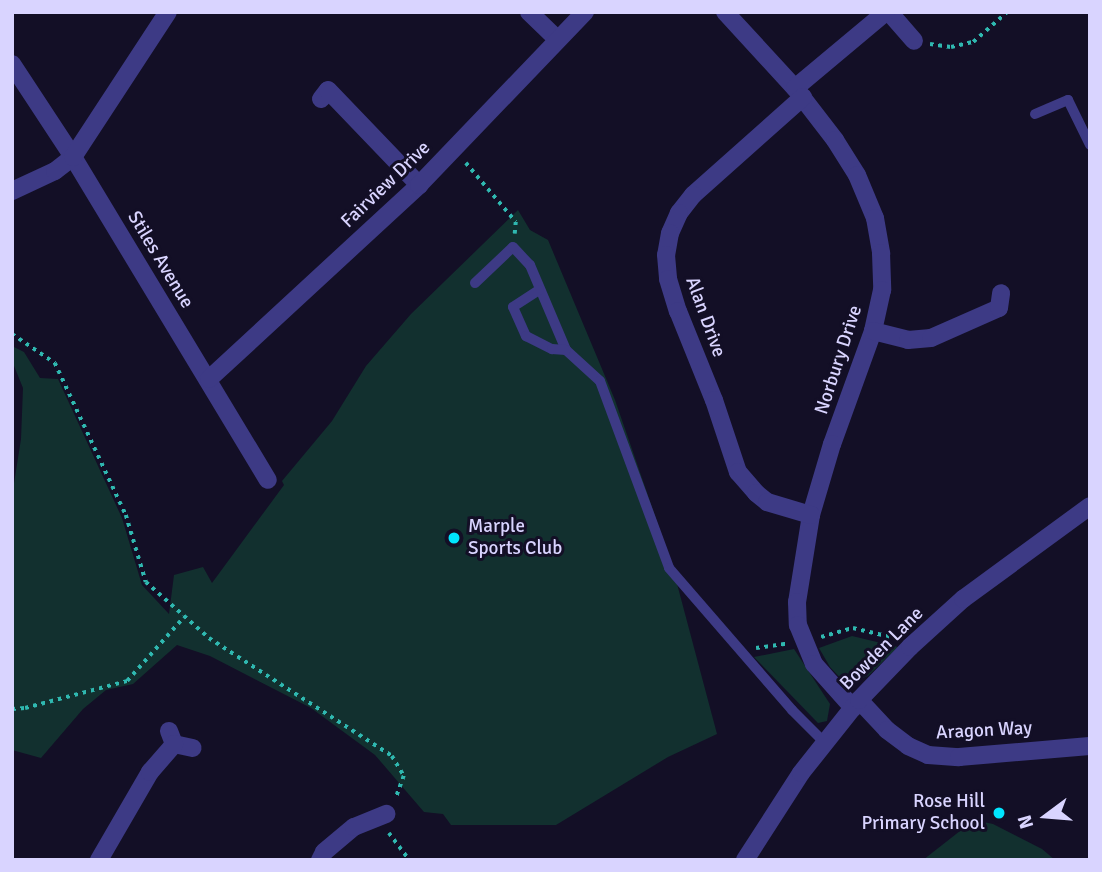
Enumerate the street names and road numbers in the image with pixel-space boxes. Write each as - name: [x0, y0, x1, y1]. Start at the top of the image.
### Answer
- street label: Fairview Drive: [337, 137, 435, 233]
- street label: Stiles Avenue: [122, 207, 198, 313]
- street label: Alan Drive: [680, 274, 730, 360]
- street label: Norbury Drive: [811, 303, 867, 417]
- street label: Bowden Lane: [836, 603, 928, 695]
- street label: Aragon Way: [935, 717, 1033, 745]

